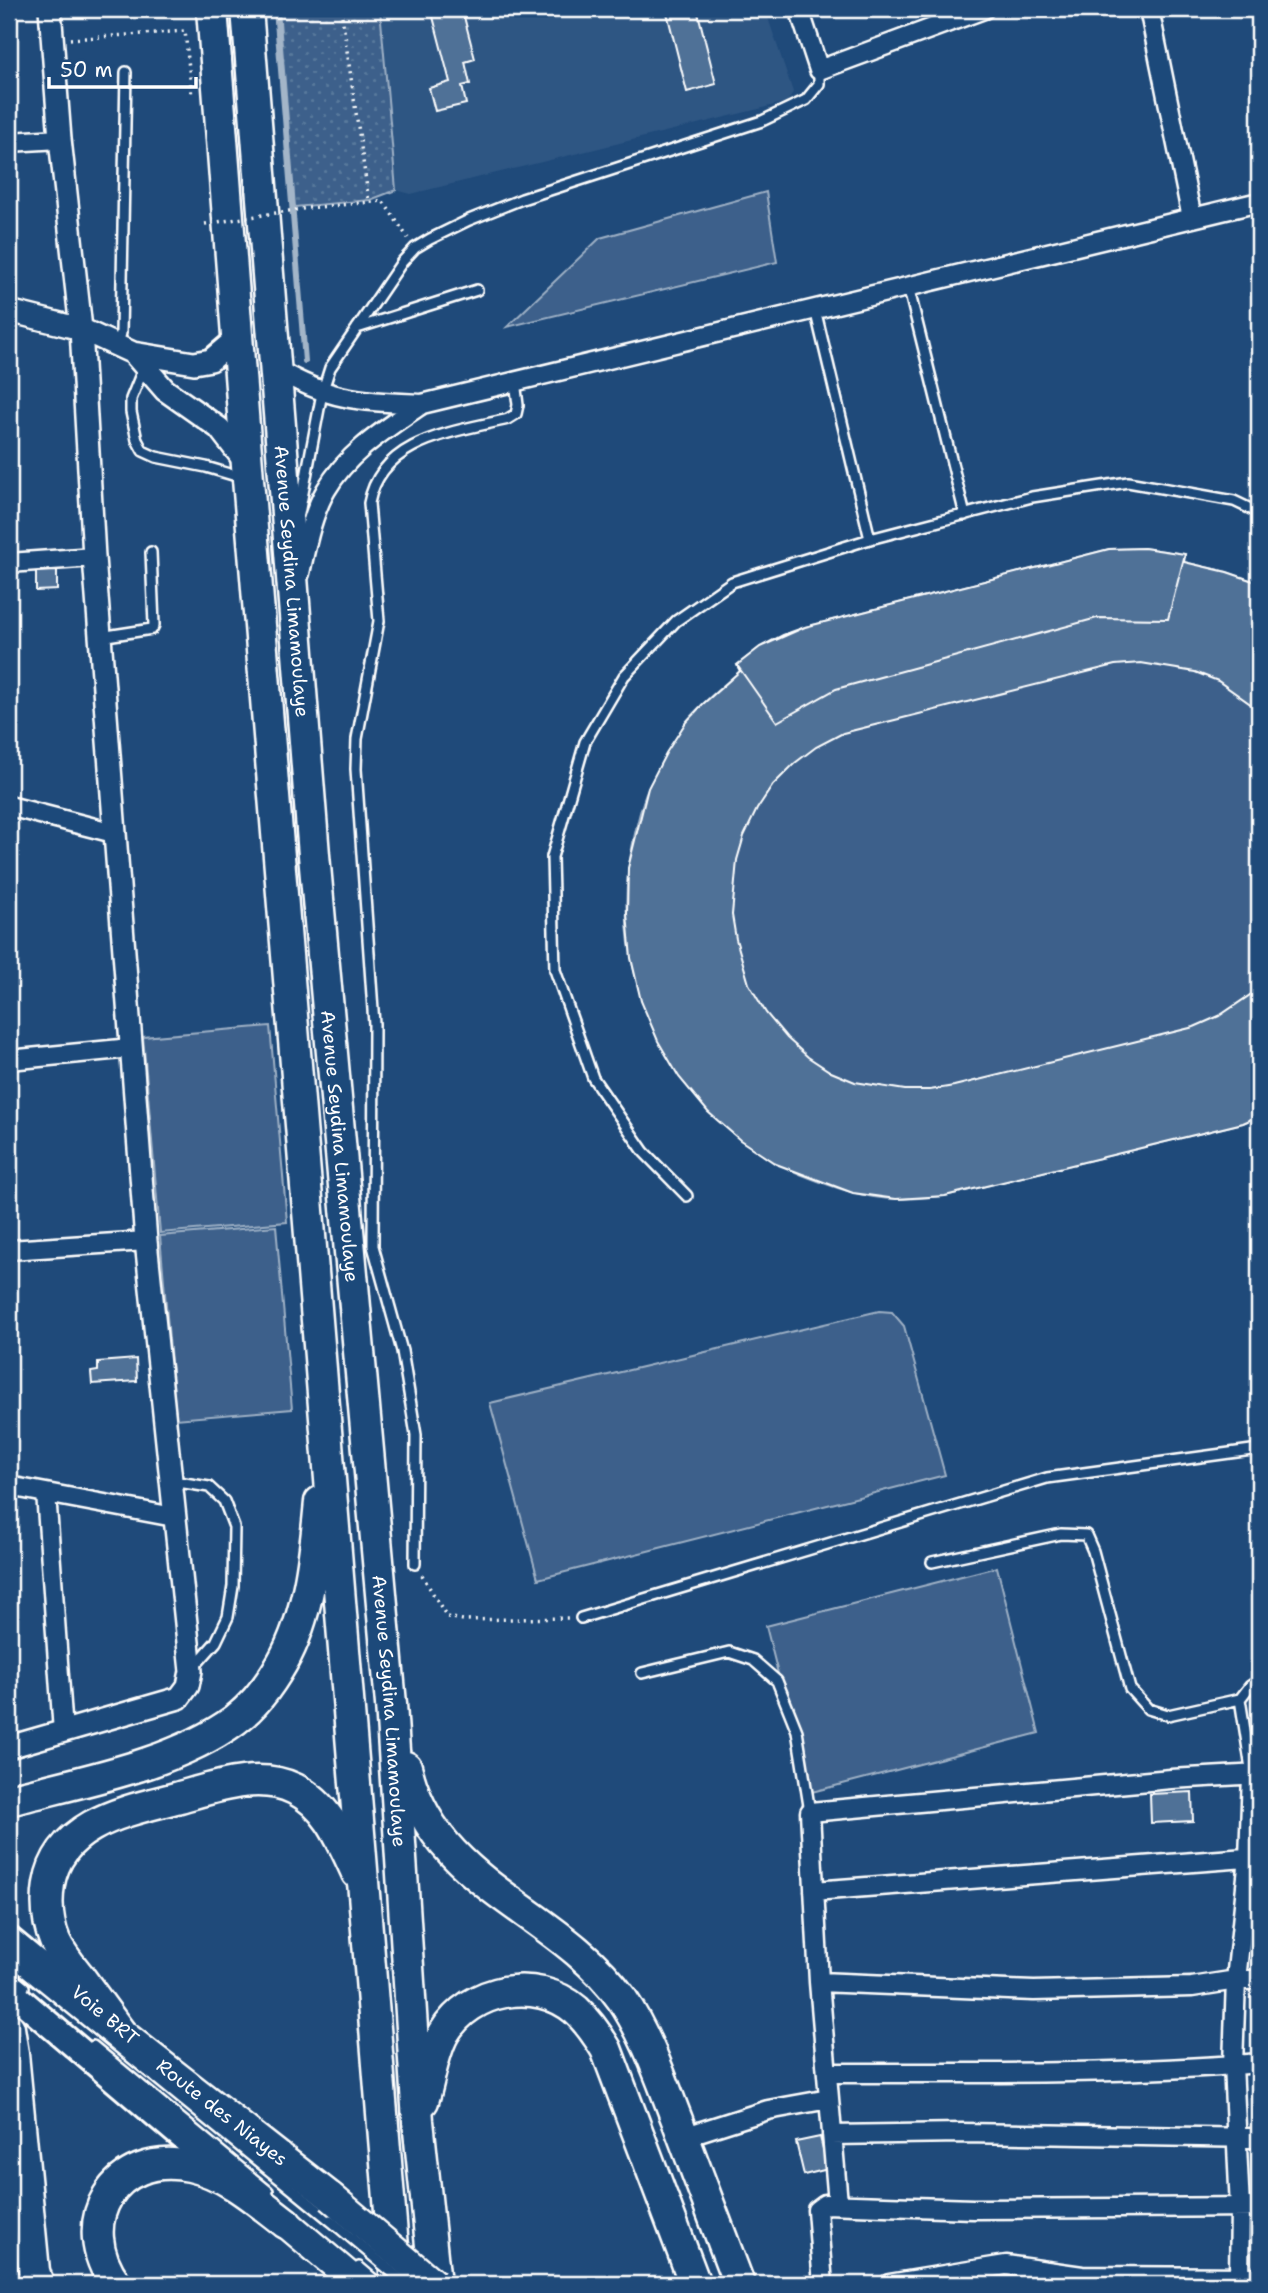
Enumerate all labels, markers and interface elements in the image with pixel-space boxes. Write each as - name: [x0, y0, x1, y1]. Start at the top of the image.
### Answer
- scale bar: [49, 46, 196, 90]
- text: 50 m: [60, 56, 113, 84]
- street label: Avenue Seydina Limamoulaye: [269, 444, 316, 718]
- street label: Avenue Seydina Limamoulaye: [316, 1009, 365, 1283]
- street label: Avenue Seydina Limamoulaye: [367, 1574, 413, 1848]
- street label: Voie BRT: [66, 1979, 144, 2051]
- street label: Route des Niayes: [152, 2053, 293, 2171]

